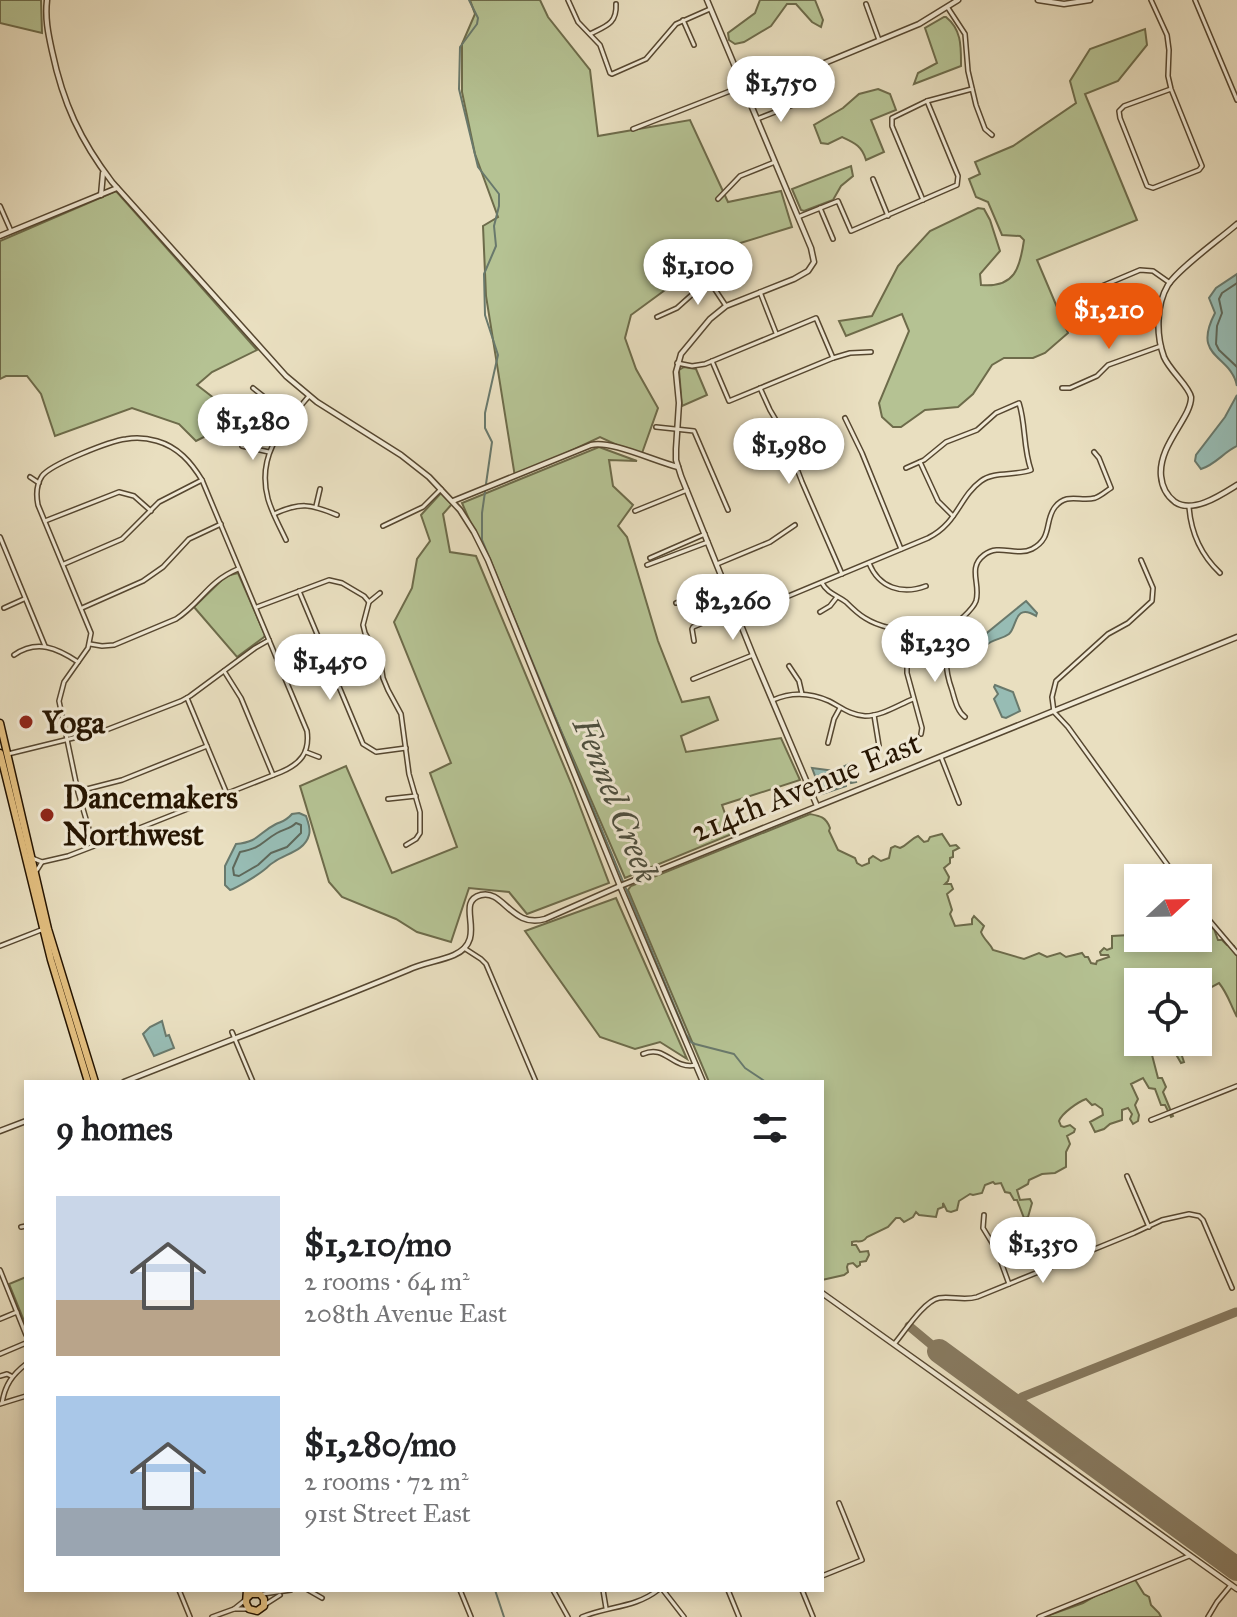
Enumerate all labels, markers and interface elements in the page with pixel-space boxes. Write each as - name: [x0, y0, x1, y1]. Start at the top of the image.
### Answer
- pin: $1,750: [716, 56, 846, 124]
- text: $1,750: [745, 66, 817, 98]
- pin: $1,100: [633, 239, 763, 307]
- text: $1,100: [661, 249, 735, 281]
- pin: $1,210: [1044, 283, 1174, 351]
- text: $1,210: [1074, 293, 1144, 325]
- pin: $1,280: [188, 394, 318, 462]
- text: $1,280: [216, 404, 290, 436]
- pin: $1,980: [724, 418, 854, 486]
- text: $1,980: [751, 428, 827, 460]
- pin: $2,260: [668, 574, 798, 642]
- text: $2,260: [695, 584, 771, 616]
- pin: $1,230: [870, 616, 1000, 684]
- text: $1,230: [900, 626, 970, 658]
- pin: $1,450: [265, 634, 395, 702]
- text: $1,450: [293, 644, 367, 676]
- place label: Yoga: [42, 703, 106, 742]
- water label: Fennel Creek: [564, 710, 668, 889]
- marker: Yoga: [17, 713, 35, 731]
- street label: 214th Avenue East: [685, 723, 927, 851]
- place label: Dancemakers Northwest: [63, 778, 238, 854]
- marker: Dancemakers Northwest: [38, 806, 56, 824]
- north arrow: [1124, 864, 1212, 952]
- map controls: [1124, 864, 1212, 1056]
- button: locate: [1124, 968, 1212, 1056]
- icon: filters: [748, 1106, 792, 1150]
- text: 9 homes: [56, 1108, 173, 1149]
- pin: $1,350: [978, 1217, 1108, 1285]
- text: $1,210/mo: [304, 1224, 451, 1265]
- text: $1,350: [1008, 1227, 1078, 1259]
- icon: home: [120, 1228, 216, 1324]
- text: 2 rooms · 64 m²: [304, 1265, 470, 1297]
- text: 208th Avenue East: [304, 1297, 507, 1329]
- text: $1,280/mo: [304, 1424, 456, 1465]
- icon: home: [120, 1428, 216, 1524]
- text: 2 rooms · 72 m²: [304, 1465, 468, 1497]
- text: 91st Street East: [304, 1497, 471, 1529]

